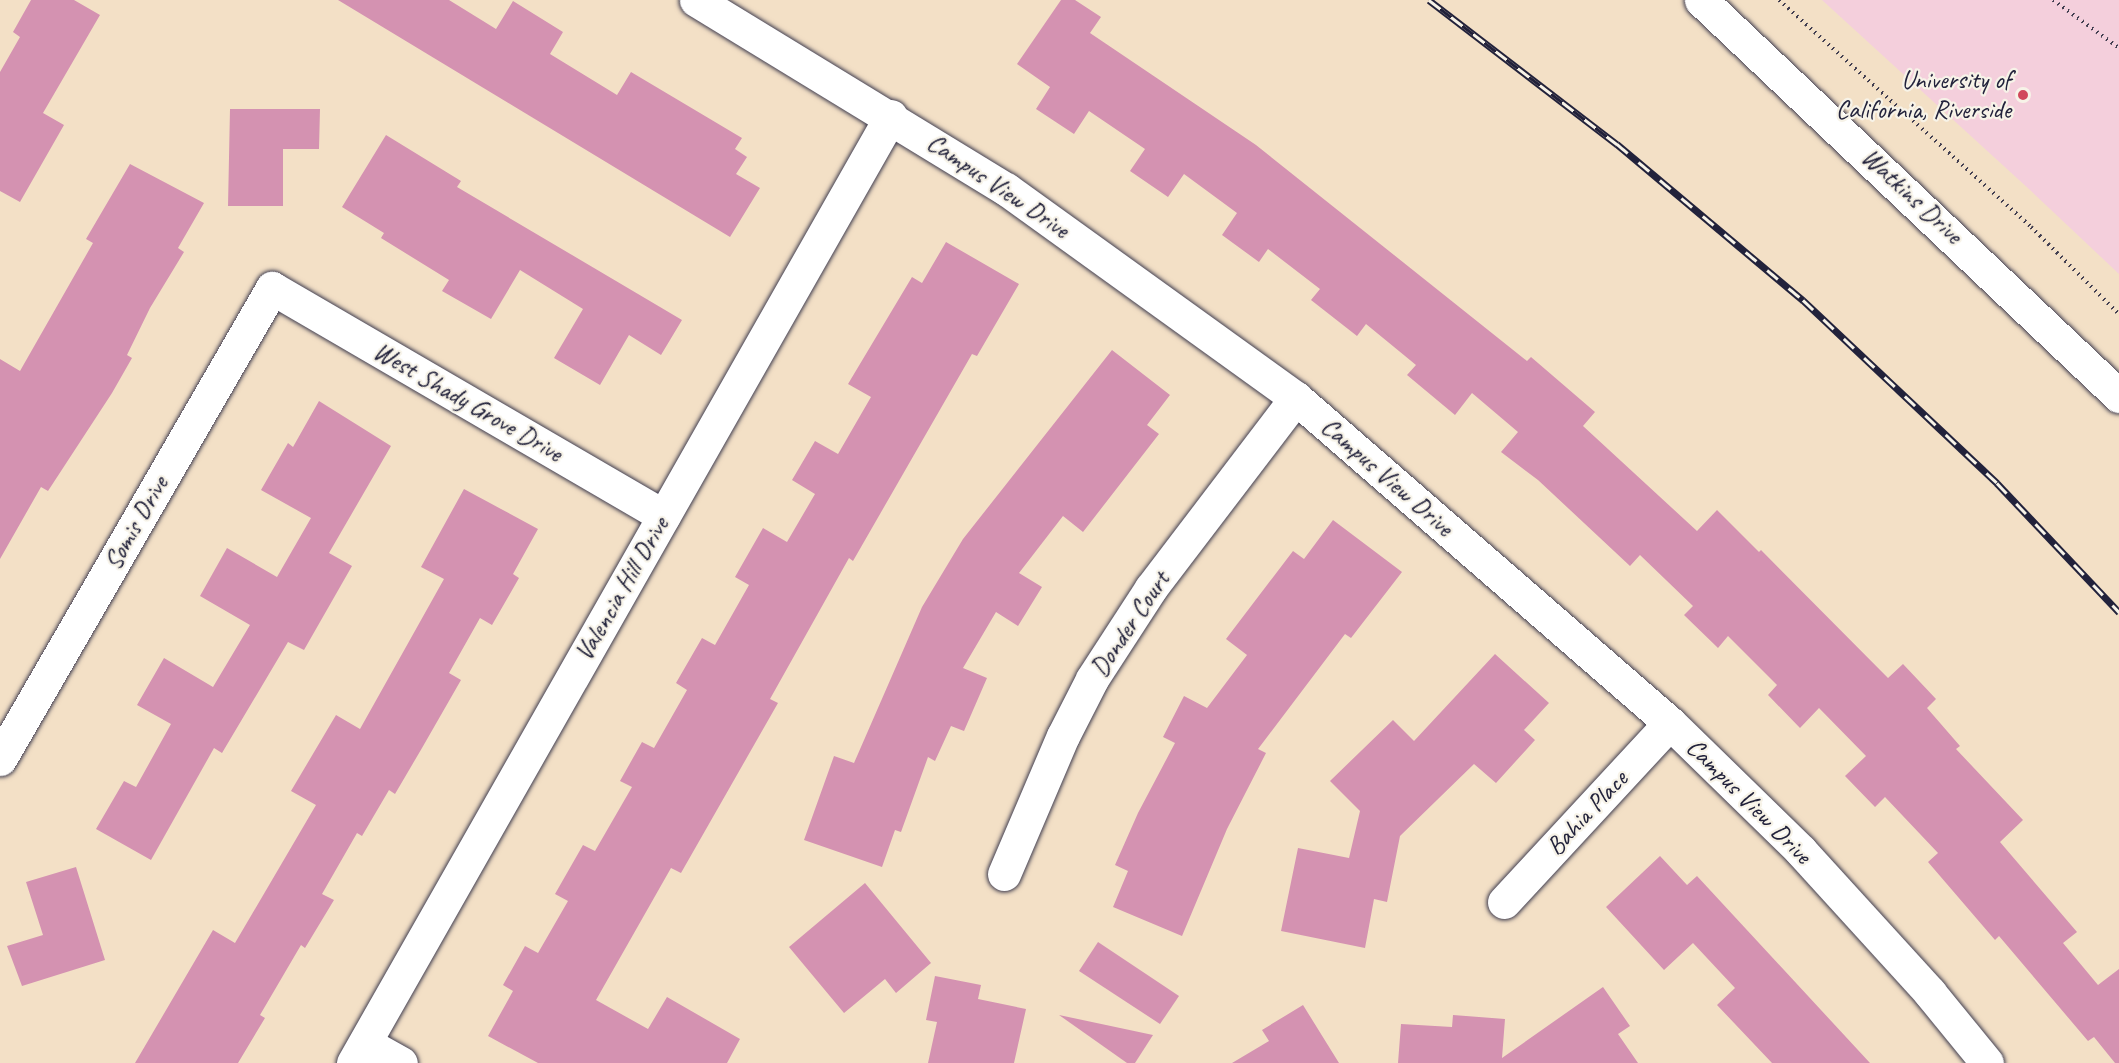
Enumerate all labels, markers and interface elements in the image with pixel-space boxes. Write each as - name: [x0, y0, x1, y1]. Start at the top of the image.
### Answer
- place label: University of California, Riverside: [1836, 64, 2011, 125]
- marker: University of California, Riverside: [2016, 88, 2030, 102]
- street label: Campus View Drive: [921, 127, 1075, 245]
- street label: Watkins Drive: [1855, 141, 1969, 251]
- street label: West Shady Grove Drive: [367, 335, 569, 469]
- street label: Campus View Drive: [1314, 411, 1460, 543]
- street label: Somis Drive: [97, 471, 175, 575]
- street label: Valencia Hill Drive: [568, 511, 676, 667]
- street label: Donder Court: [1084, 566, 1176, 682]
- street label: Campus View Drive: [1680, 732, 1818, 870]
- street label: Bahia Place: [1540, 764, 1634, 862]

